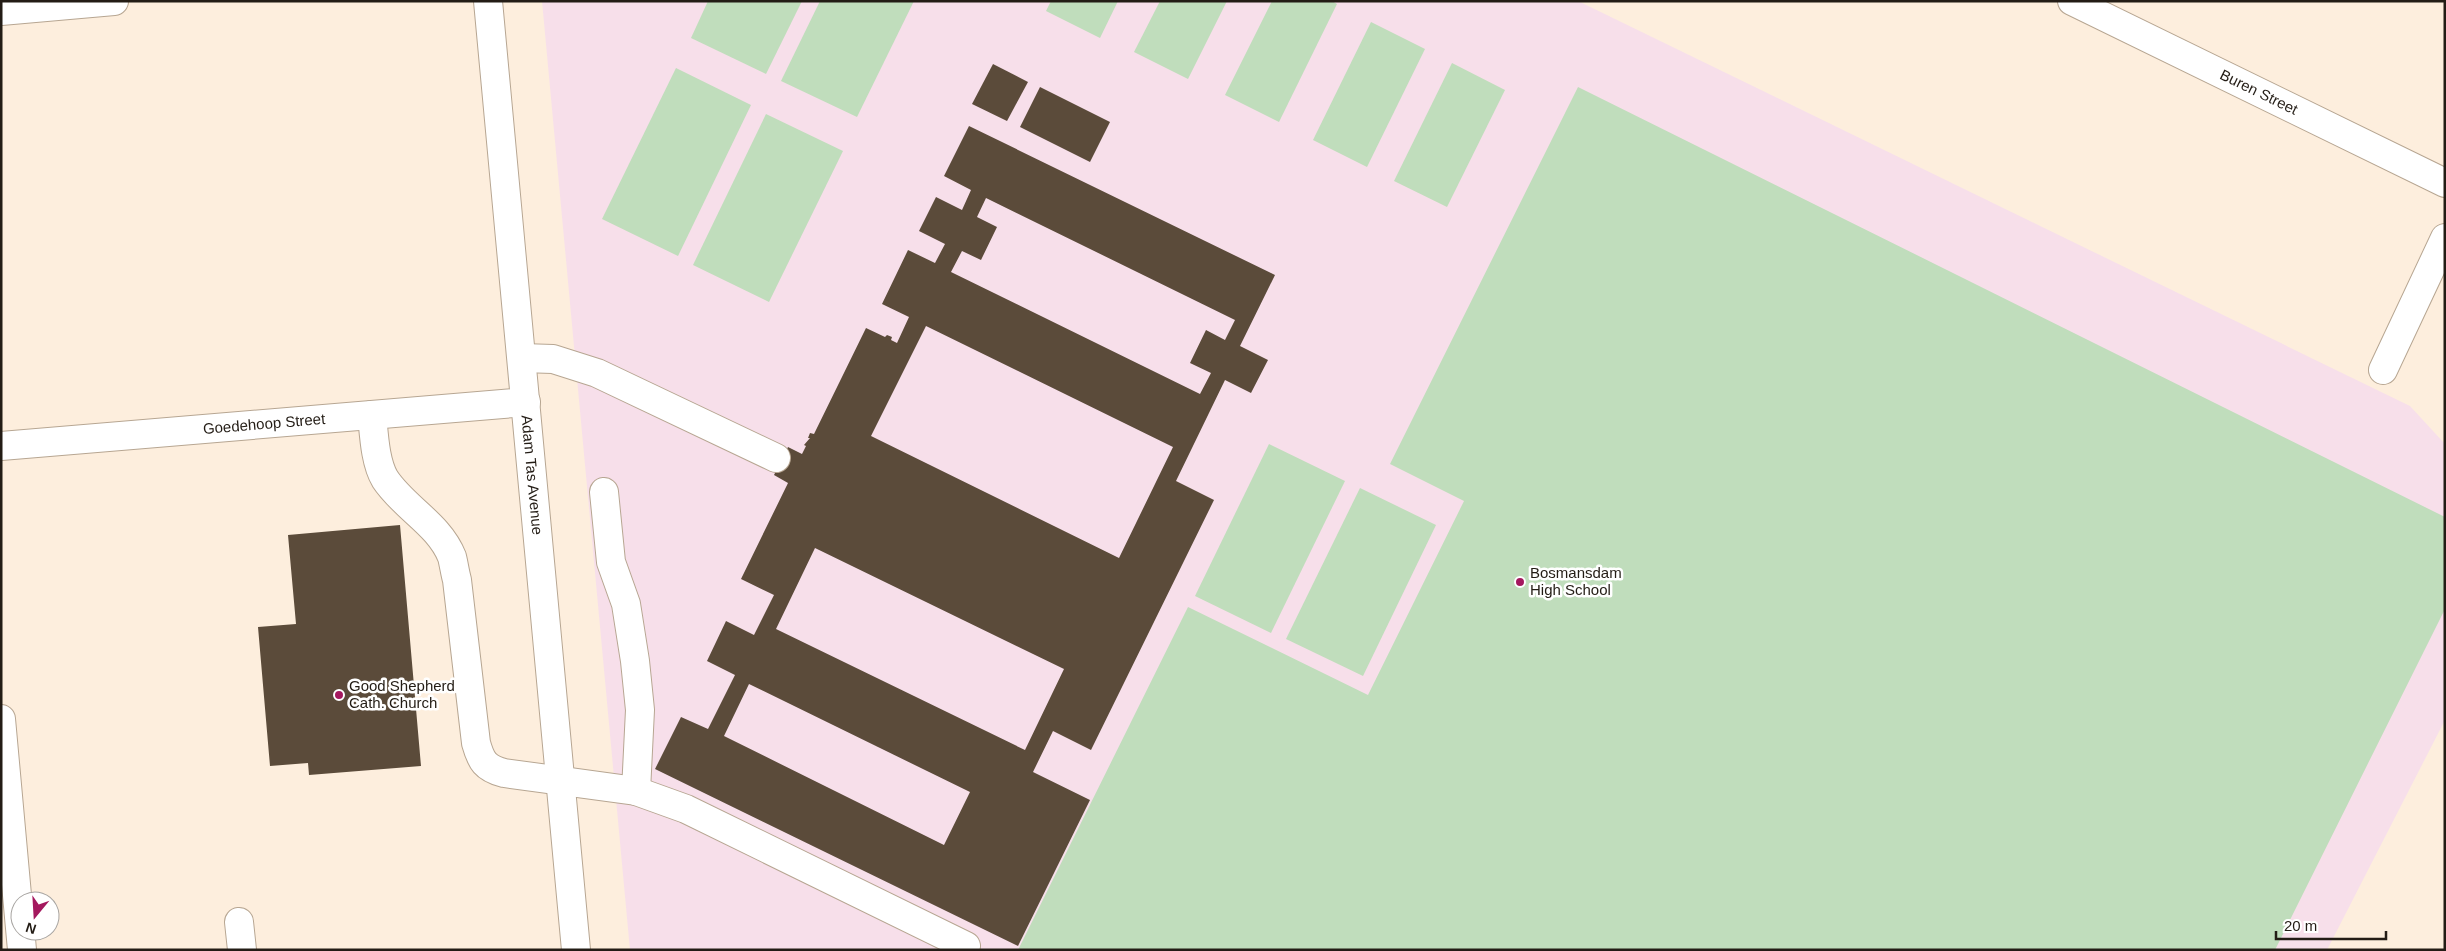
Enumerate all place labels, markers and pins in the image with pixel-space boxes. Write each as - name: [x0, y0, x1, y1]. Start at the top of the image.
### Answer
- place label: Bosmansdam High School: [1530, 564, 1622, 598]
- marker: Bosmansdam High School: [1514, 576, 1526, 588]
- place label: Good Shepherd Cath. Church: [349, 677, 455, 711]
- marker: Good Shepherd Cath. Church: [333, 689, 345, 701]

